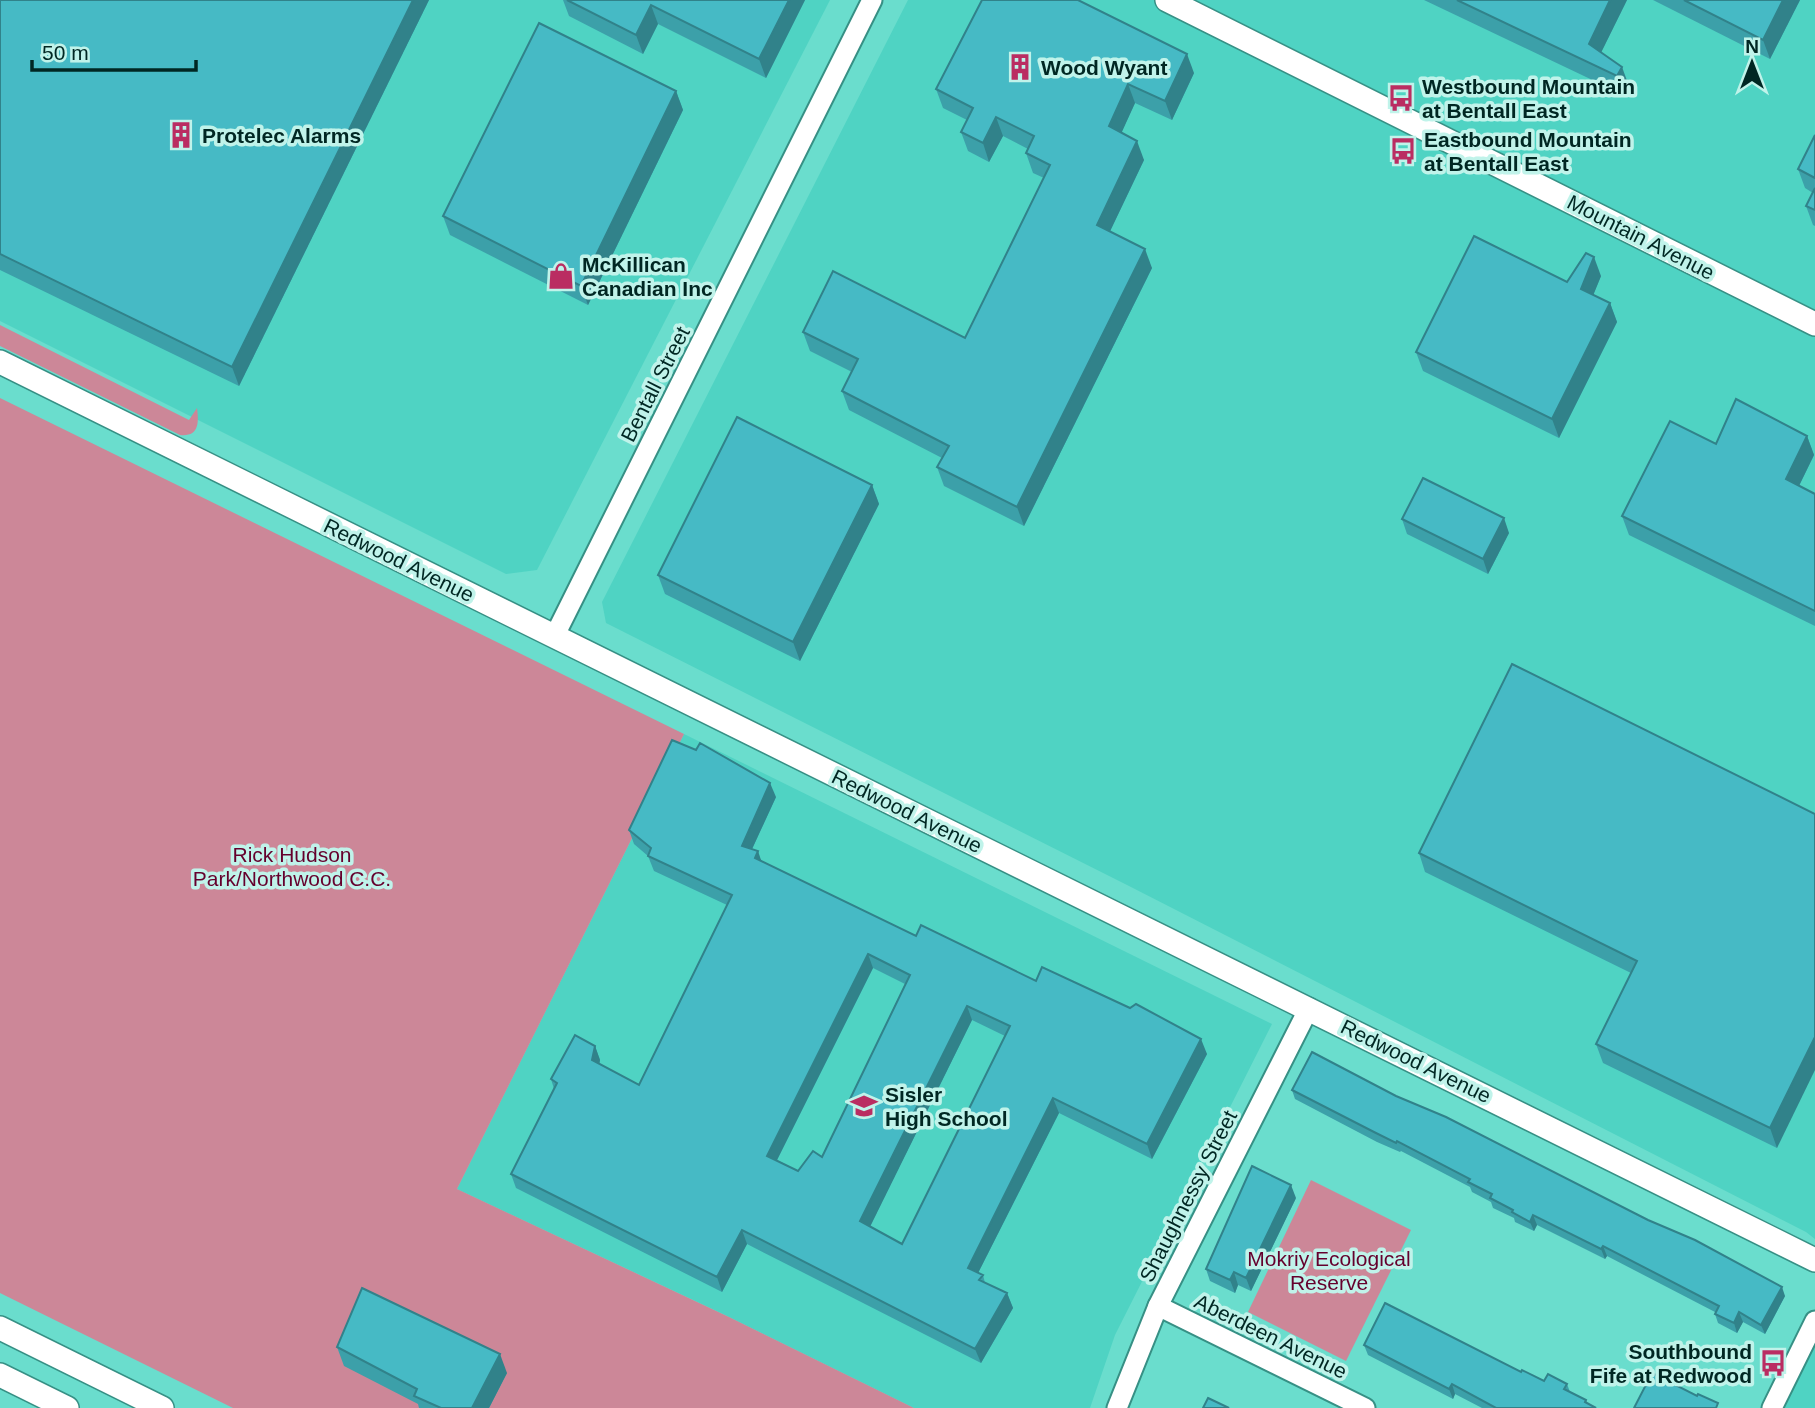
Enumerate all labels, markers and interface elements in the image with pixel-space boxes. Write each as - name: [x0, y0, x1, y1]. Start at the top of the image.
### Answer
- scale bar: [32, 28, 196, 72]
- north arrow: [1717, 28, 1787, 98]
- text: N: [1745, 36, 1759, 57]
- text: 50 m: [42, 41, 89, 64]
- building icon: Wood Wyant: [1005, 52, 1035, 82]
- place label: Wood Wyant: [1041, 56, 1167, 79]
- place label: Westbound Mountain at Bentall East: [1422, 75, 1635, 122]
- bus stop icon: Westbound Mountain at Bentall East: [1386, 83, 1416, 113]
- building icon: Protelec Alarms: [166, 120, 196, 150]
- place label: Protelec Alarms: [202, 124, 361, 147]
- place label: Eastbound Mountain at Bentall East: [1424, 128, 1632, 175]
- bus stop icon: Eastbound Mountain at Bentall East: [1388, 136, 1418, 166]
- street label: Mountain Avenue: [1564, 190, 1718, 284]
- place label: McKillican Canadian Inc: [582, 253, 713, 300]
- shop icon: McKillican Canadian Inc: [546, 261, 576, 291]
- street label: Bentall Street: [616, 322, 694, 445]
- street label: Redwood Avenue: [320, 514, 478, 606]
- street label: Redwood Avenue: [828, 765, 986, 857]
- park label: Rick Hudson Park/Northwood C.C.: [193, 843, 391, 890]
- street label: Redwood Avenue: [1337, 1015, 1495, 1107]
- place label: Sisler High School: [885, 1083, 1008, 1130]
- school or university icon: Sisler High School: [849, 1091, 879, 1121]
- street label: Shaughnessy Street: [1135, 1106, 1241, 1285]
- park label: Mokriy Ecological Reserve: [1247, 1247, 1411, 1294]
- street label: Aberdeen Avenue: [1191, 1289, 1351, 1383]
- place label: Southbound Fife at Redwood: [1590, 1340, 1752, 1387]
- bus stop icon: Southbound Fife at Redwood: [1758, 1348, 1788, 1378]

